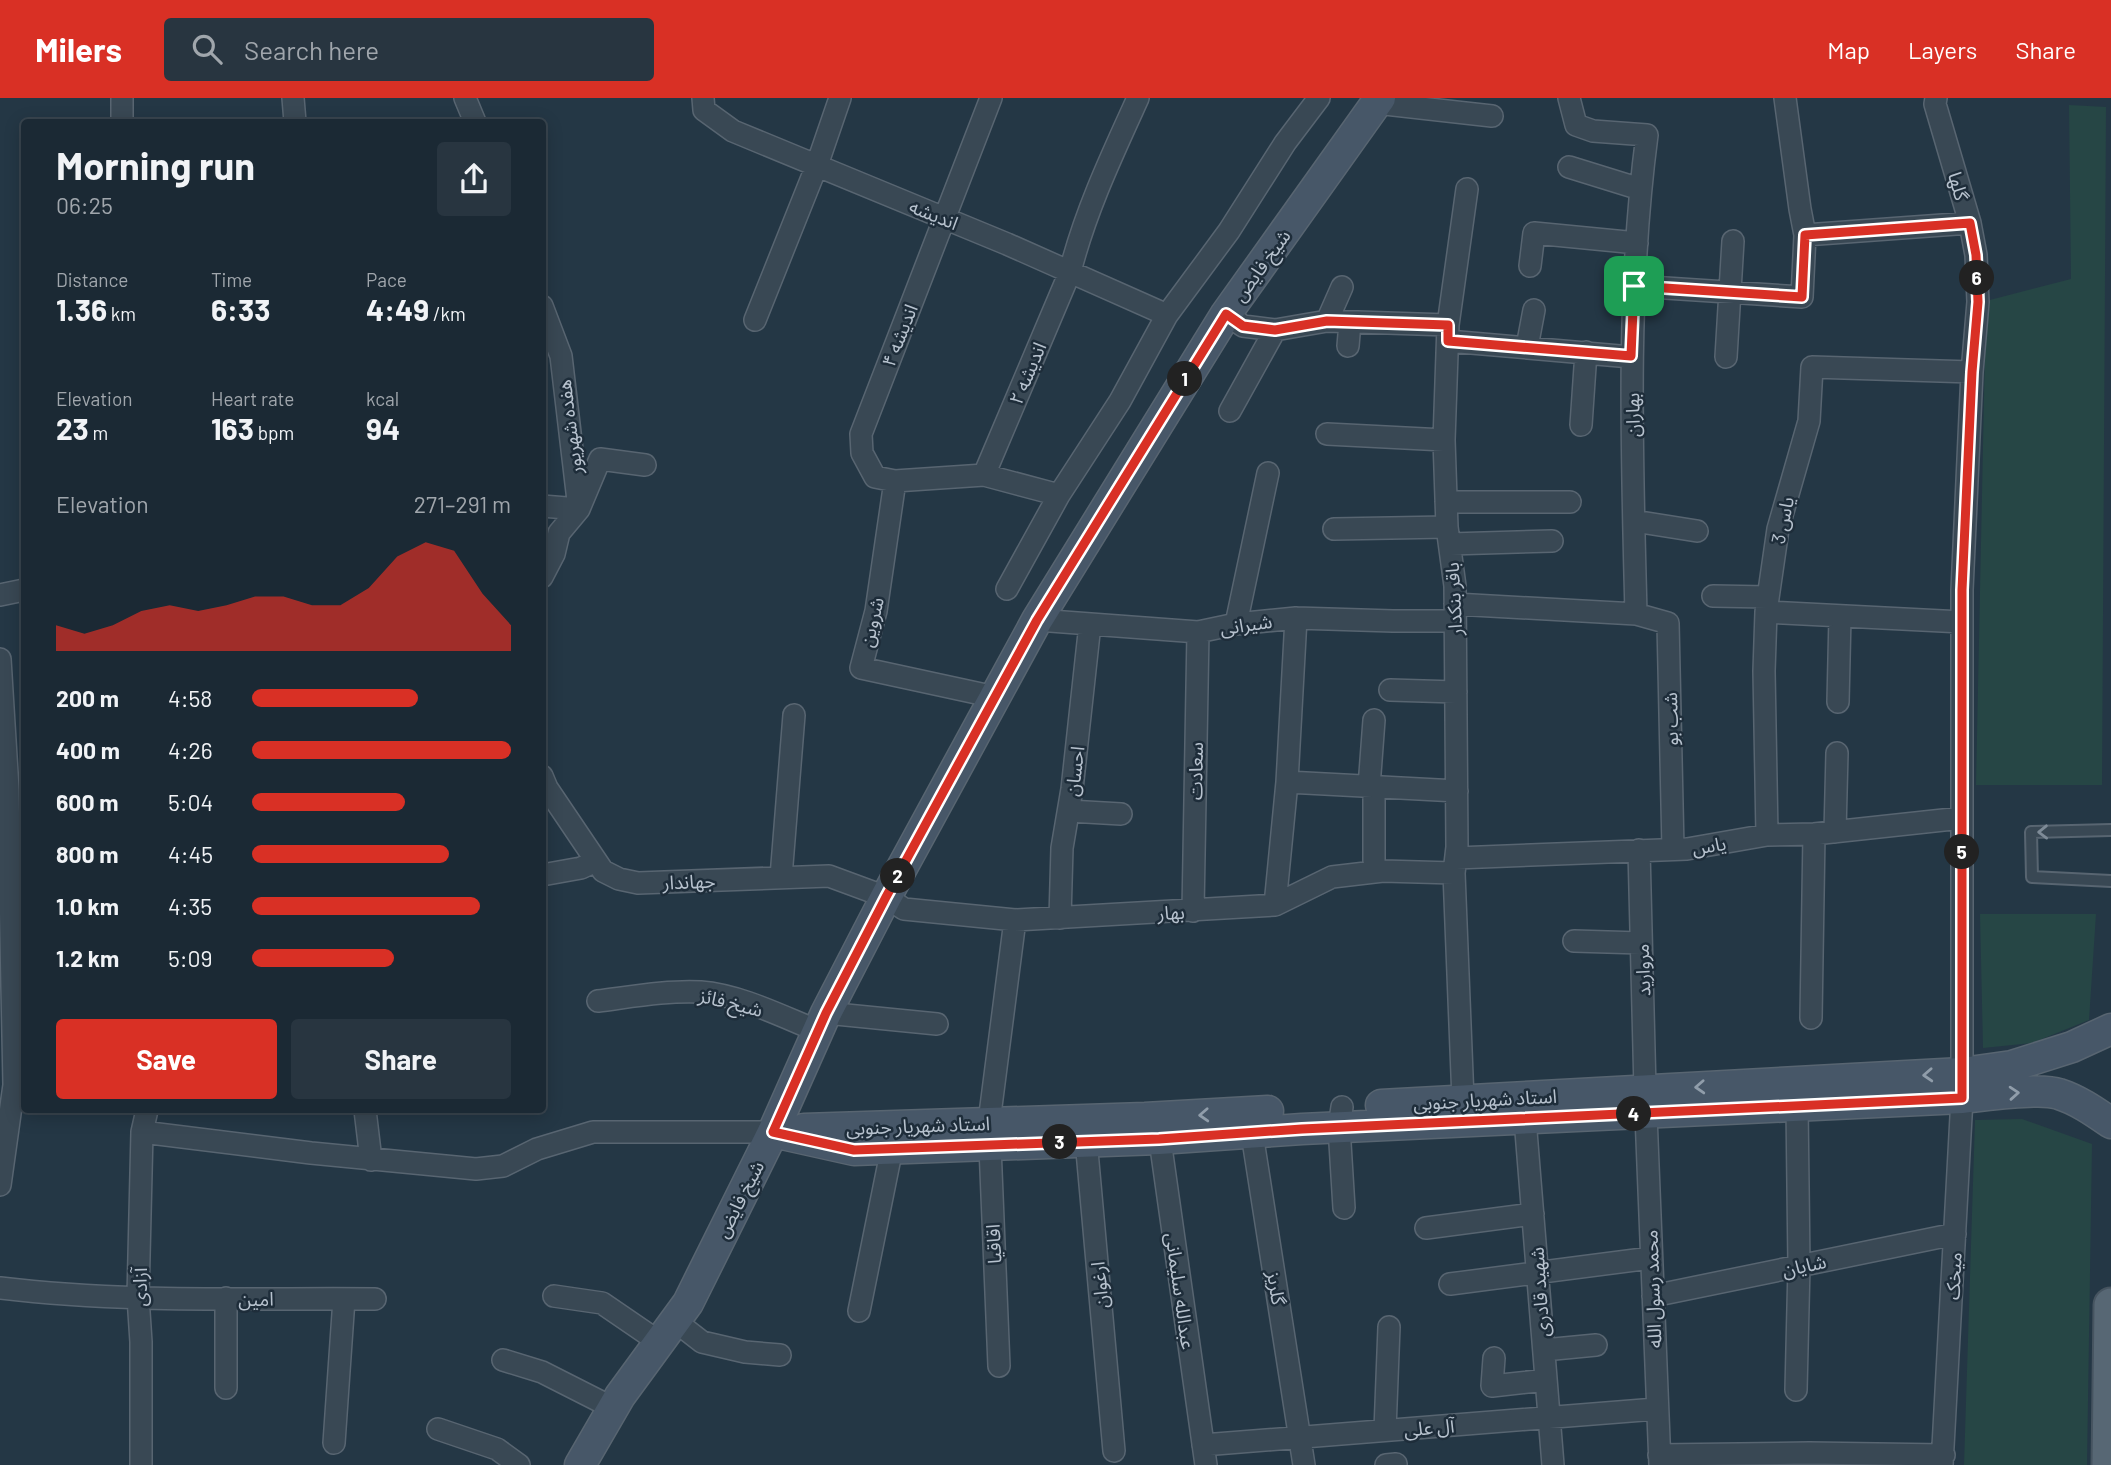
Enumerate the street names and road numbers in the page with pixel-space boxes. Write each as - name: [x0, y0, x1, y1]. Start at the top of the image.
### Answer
- street label: گلها: [1944, 169, 1974, 204]
- street label: اندیشه: [906, 194, 962, 234]
- street label: شیخ فایض: [1227, 224, 1298, 308]
- street label: اندیشه ۴: [876, 300, 922, 370]
- street label: اندیشه ۲: [1004, 338, 1050, 408]
- street label: هفده شهریور: [552, 378, 587, 477]
- street label: بهاران: [1620, 393, 1645, 437]
- street label: یاس 3: [1766, 494, 1799, 546]
- street label: باقر بنکدار: [1440, 562, 1467, 637]
- street label: شروین: [854, 595, 889, 649]
- street label: شیرانی: [1218, 609, 1274, 640]
- street label: شب بو: [1658, 692, 1683, 746]
- street label: سعادت: [1183, 742, 1207, 800]
- street label: احسان: [1060, 745, 1088, 797]
- street label: یاس: [1690, 831, 1728, 860]
- street label: جهاندار: [661, 869, 716, 894]
- street label: بهار: [1156, 900, 1185, 925]
- street label: مروارید: [1630, 943, 1655, 997]
- street label: شیخ فائز: [695, 983, 765, 1025]
- street label: استاد شهریار جنوبی: [1412, 1084, 1558, 1115]
- street label: استاد شهریار جنوبی: [846, 1111, 990, 1140]
- street label: شیخ فایض: [710, 1157, 772, 1243]
- street label: اقاقیا: [980, 1224, 1006, 1264]
- street label: محمد رسول الله: [1638, 1229, 1667, 1349]
- street label: عبدالله سلیمانی: [1160, 1231, 1201, 1351]
- street label: شهید قادری: [1524, 1246, 1555, 1338]
- street label: شایان: [1780, 1249, 1828, 1281]
- street label: میخک: [1940, 1252, 1966, 1300]
- street label: ارغوان: [1085, 1260, 1114, 1309]
- street label: آزادی: [128, 1266, 152, 1307]
- street label: گلریز: [1262, 1269, 1291, 1308]
- street label: امین: [238, 1287, 274, 1311]
- street label: آل علی: [1403, 1413, 1457, 1442]

